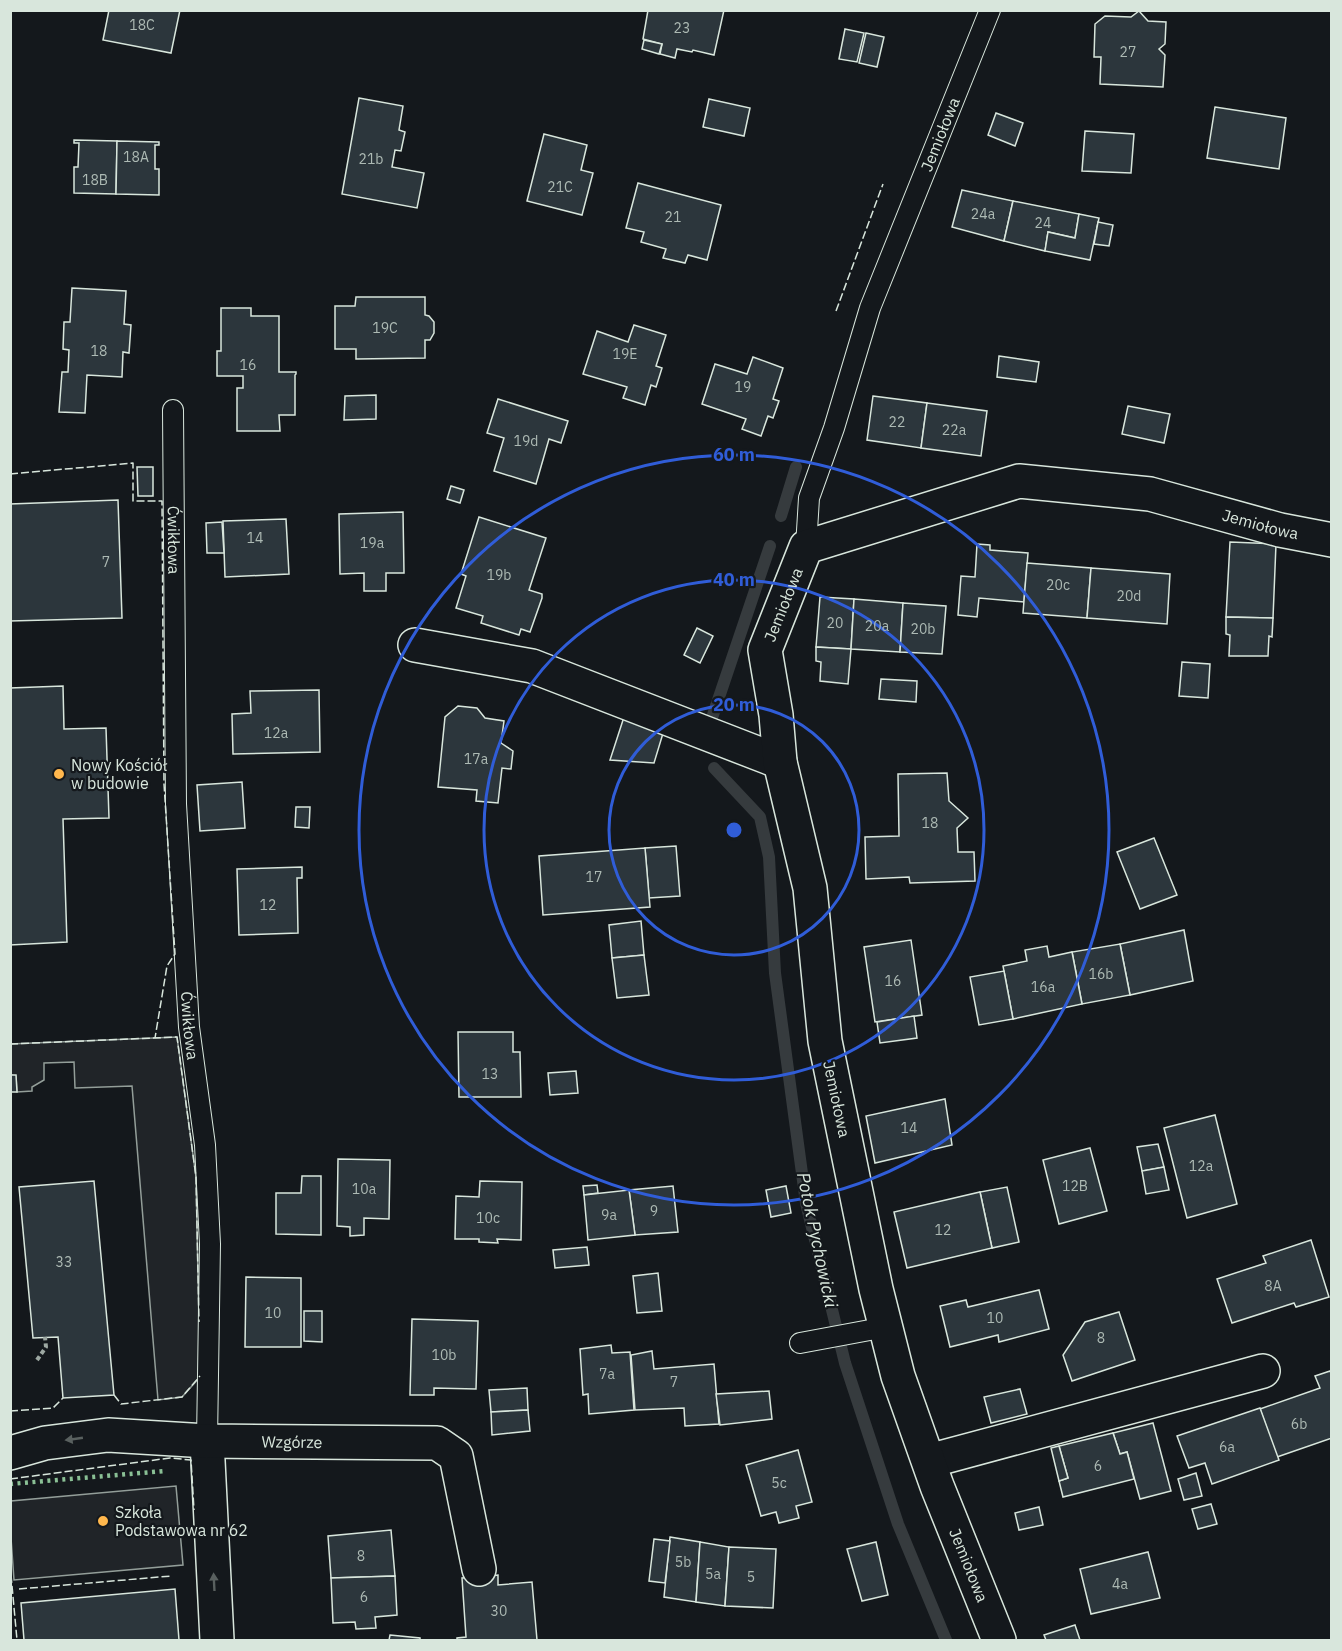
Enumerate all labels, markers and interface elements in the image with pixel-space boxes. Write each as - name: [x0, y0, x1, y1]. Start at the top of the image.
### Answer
- house number: 18C: [129, 16, 155, 34]
- house number: 23: [674, 19, 690, 37]
- house number: 27: [1120, 43, 1136, 61]
- street label: Jemiołowa: [916, 94, 964, 174]
- house number: 18A: [123, 148, 149, 166]
- house number: 21b: [359, 150, 383, 168]
- house number: 18B: [82, 171, 108, 189]
- house number: 21C: [547, 178, 573, 196]
- house number: 24a: [971, 205, 996, 223]
- house number: 21: [665, 208, 681, 226]
- house number: 24: [1035, 214, 1051, 232]
- house number: 19C: [372, 319, 398, 337]
- house number: 18: [91, 342, 107, 360]
- house number: 19E: [613, 345, 637, 363]
- house number: 16: [240, 356, 256, 374]
- house number: 19: [735, 378, 751, 396]
- house number: 22: [889, 413, 905, 431]
- house number: 22a: [942, 421, 967, 439]
- house number: 19d: [514, 432, 538, 450]
- text: 60 m: [713, 443, 755, 466]
- street label: Jemiołowa: [1220, 505, 1301, 543]
- street label: Ćwikłowa: [164, 506, 185, 575]
- house number: 14: [247, 529, 263, 547]
- house number: 19a: [360, 534, 385, 552]
- house number: 7: [102, 553, 110, 571]
- street label: Jemiołowa: [759, 564, 807, 644]
- house number: 19b: [487, 566, 511, 584]
- text: 40 m: [713, 568, 755, 591]
- house number: 20c: [1046, 576, 1070, 594]
- house number: 20d: [1117, 587, 1141, 605]
- house number: 20: [827, 614, 843, 632]
- house number: 20a: [865, 617, 890, 635]
- house number: 20b: [911, 620, 935, 638]
- text: 20 m: [713, 693, 755, 716]
- house number: 12a: [264, 724, 289, 742]
- house number: 17a: [464, 750, 489, 768]
- place label: Nowy Kościół w budowie: [71, 755, 168, 793]
- marker: Nowy Kościół w budowie: [52, 767, 66, 781]
- house number: 18: [922, 814, 938, 832]
- centre of rings: [724, 820, 744, 840]
- house number: 17: [586, 868, 602, 886]
- house number: 12: [260, 896, 276, 914]
- house number: 16b: [1089, 965, 1113, 983]
- house number: 16: [885, 972, 901, 990]
- house number: 16a: [1031, 978, 1056, 996]
- street label: Ćwikłowa: [177, 991, 203, 1061]
- street label: Jemiołowa: [819, 1059, 855, 1140]
- house number: 13: [482, 1065, 498, 1083]
- house number: 14: [901, 1119, 917, 1137]
- house number: 12a: [1189, 1157, 1214, 1175]
- water label: Potok Pychowicki: [792, 1170, 843, 1310]
- house number: 12B: [1062, 1177, 1088, 1195]
- house number: 10a: [352, 1180, 377, 1198]
- house number: 9: [650, 1202, 658, 1220]
- house number: 9a: [601, 1206, 617, 1224]
- house number: 10c: [476, 1209, 500, 1227]
- house number: 12: [935, 1221, 951, 1239]
- house number: 33: [56, 1253, 72, 1271]
- house number: 8A: [1264, 1277, 1282, 1295]
- house number: 10: [265, 1304, 281, 1322]
- house number: 10: [987, 1309, 1003, 1327]
- house number: 8: [1097, 1329, 1105, 1347]
- house number: 10b: [432, 1346, 456, 1364]
- house number: 7a: [599, 1365, 615, 1383]
- house number: 7: [670, 1373, 678, 1391]
- house number: 6b: [1291, 1415, 1307, 1433]
- street label: Wzgórze: [261, 1431, 323, 1452]
- one-way arrow: [64, 1435, 83, 1444]
- house number: 6a: [1219, 1438, 1235, 1456]
- house number: 6: [1094, 1457, 1102, 1475]
- house number: 5c: [771, 1474, 787, 1492]
- place label: Szkoła Podstawowa nr 62: [115, 1502, 248, 1540]
- marker: Szkoła Podstawowa nr 62: [96, 1514, 110, 1528]
- street label: Jemiołowa: [945, 1525, 993, 1605]
- house number: 8: [357, 1547, 365, 1565]
- house number: 5b: [675, 1553, 691, 1571]
- house number: 5a: [705, 1565, 721, 1583]
- house number: 5: [747, 1568, 755, 1586]
- one-way arrow: [209, 1573, 218, 1592]
- house number: 4a: [1112, 1575, 1128, 1593]
- house number: 6: [360, 1588, 368, 1606]
- house number: 30: [491, 1602, 507, 1620]

